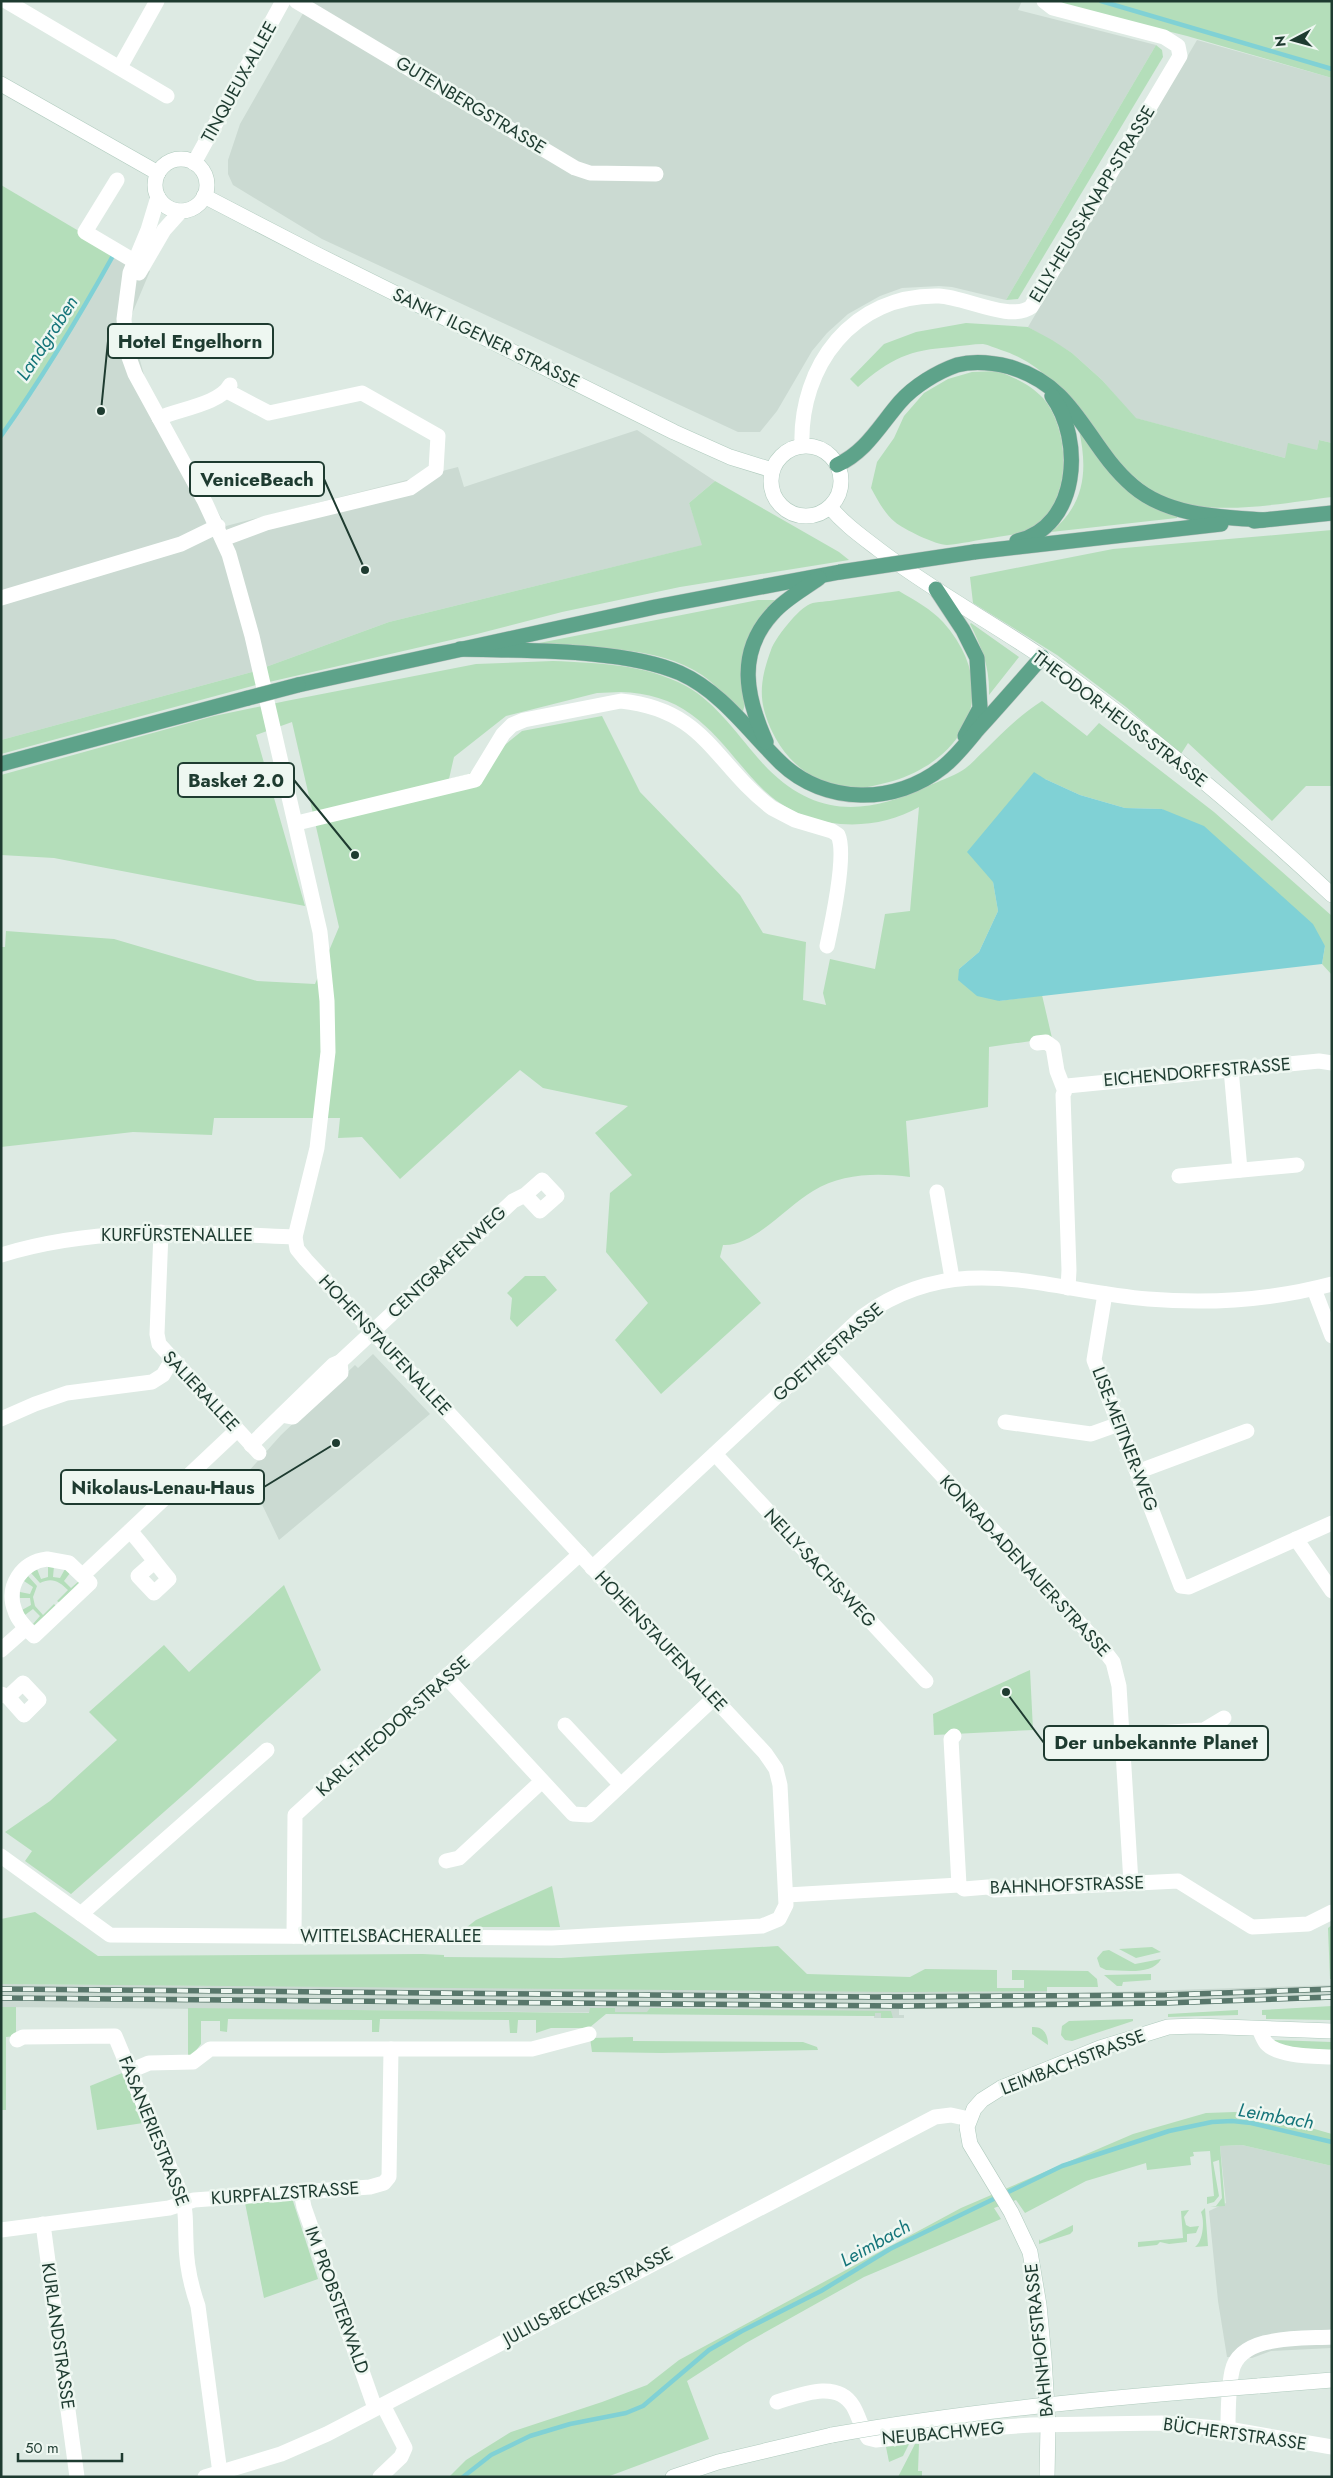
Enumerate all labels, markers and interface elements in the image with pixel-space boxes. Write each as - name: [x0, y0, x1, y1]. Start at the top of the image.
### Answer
- north arrow: [1268, 15, 1318, 65]
- street label: TINQUEUX-ALLEE: [195, 17, 283, 147]
- text: N: [1270, 35, 1291, 48]
- street label: GUTENBERGSTRASSE: [391, 50, 551, 160]
- street label: ELLY-HEUSS-KNAPP-STRASSE: [1023, 101, 1161, 307]
- street label: SANKT ILGENER STRASSE: [388, 281, 584, 395]
- water label: Landgraben: [10, 290, 84, 386]
- callout: Hotel Engelhorn: [108, 324, 273, 358]
- text: Hotel Engelhorn: [118, 328, 262, 355]
- callout: VeniceBeach: [190, 462, 324, 496]
- text: VeniceBeach: [199, 466, 314, 493]
- street label: THEODOR-HEUSS-STRASSE: [1027, 645, 1213, 793]
- callout: Basket 2.0: [178, 763, 294, 797]
- text: Basket 2.0: [188, 767, 284, 794]
- street label: EICHENDORFFSTRASSE: [1102, 1051, 1292, 1093]
- street label: CENTGRAFENWEG: [382, 1200, 512, 1324]
- street label: KURFÜRSTENALLEE: [101, 1222, 253, 1248]
- street label: HOHENSTAUFENALLEE: [313, 1269, 457, 1421]
- street label: GOETHESTRASSE: [767, 1297, 889, 1407]
- street label: SALIERALLEE: [157, 1345, 245, 1437]
- street label: LISE-MEITNER-WEG: [1086, 1363, 1165, 1515]
- street label: KONRAD-ADENAUER-STRASSE: [934, 1469, 1116, 1663]
- callout: Nikolaus-Lenau-Haus: [61, 1470, 264, 1504]
- text: Nikolaus-Lenau-Haus: [71, 1474, 255, 1501]
- street label: NELLY-SACHS-WEG: [758, 1503, 882, 1633]
- street label: HOHENSTAUFENALLEE: [589, 1565, 733, 1717]
- street label: KARL-THEODOR-STRASSE: [310, 1650, 476, 1802]
- callout: Der unbekannte Planet: [1044, 1726, 1268, 1760]
- text: Der unbekannte Planet: [1054, 1729, 1258, 1756]
- street label: BAHNHOFSTRASSE: [989, 1869, 1145, 1901]
- street label: WITTELSBACHERALLEE: [300, 1923, 482, 1949]
- street label: LEIMBACHSTRASSE: [997, 2022, 1149, 2102]
- street label: FASANERIESTRASSE: [112, 2052, 196, 2210]
- water label: Leimbach: [1236, 2096, 1316, 2136]
- street label: KURPFALZSTRASSE: [210, 2175, 360, 2211]
- water label: Leimbach: [835, 2213, 915, 2273]
- street label: IM PROBSTERWALD: [298, 2223, 376, 2377]
- street label: JULIUS-BECKER-STRASSE: [497, 2240, 678, 2353]
- street label: KURLANDSTRASSE: [35, 2261, 81, 2411]
- street label: BAHNHOFSTRASSE: [1018, 2262, 1060, 2418]
- street label: BÜCHERTSTRASSE: [1162, 2411, 1308, 2457]
- street label: NEUBACHWEG: [881, 2415, 1005, 2451]
- scale bar: [18, 2430, 121, 2462]
- text: 50 m: [25, 2437, 59, 2459]

